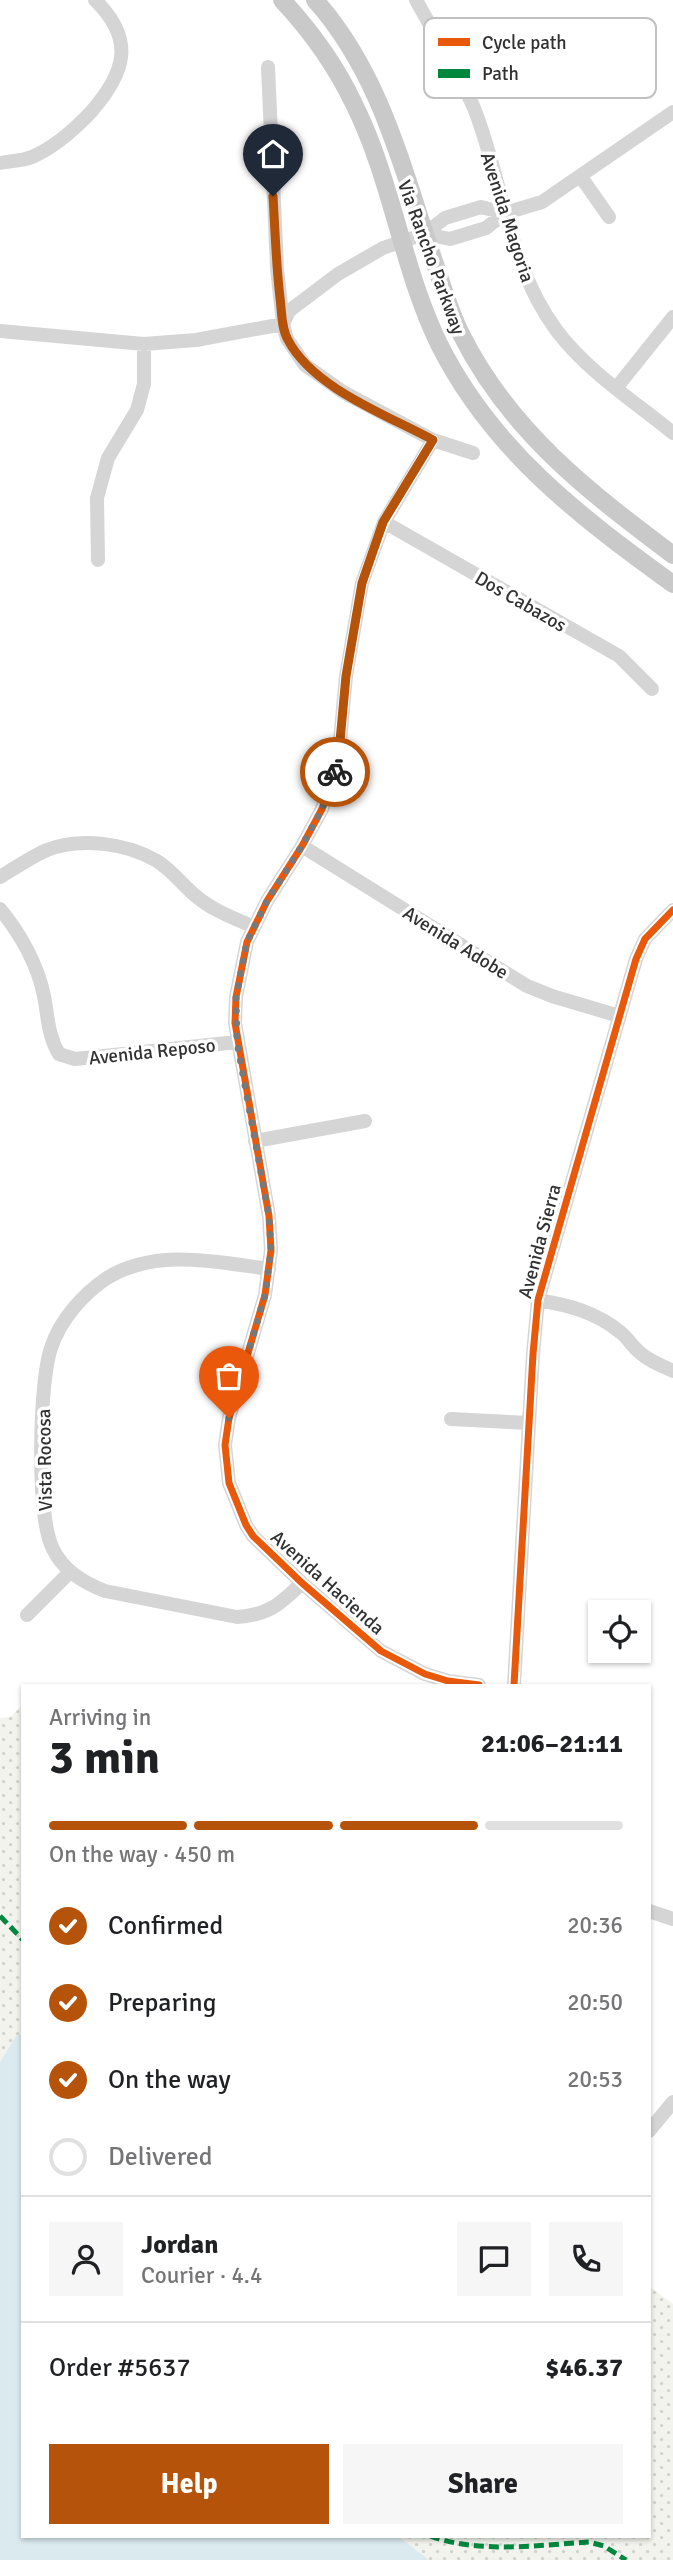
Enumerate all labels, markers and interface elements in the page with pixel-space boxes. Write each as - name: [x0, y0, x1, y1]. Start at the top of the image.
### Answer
- legend: [424, 18, 656, 98]
- text: Cycle path: [482, 31, 567, 55]
- text: Path: [482, 62, 519, 86]
- pin: [243, 124, 303, 196]
- icon: home: [254, 135, 292, 173]
- street label: Avenida Magoria: [475, 149, 539, 285]
- street label: Via Rancho Parkway: [392, 177, 470, 338]
- street label: Dos Cabazos: [470, 566, 571, 638]
- courier: [300, 737, 370, 807]
- icon: bike: [316, 753, 354, 791]
- street label: Avenida Adobe: [398, 901, 513, 985]
- street label: Avenida Reposo: [87, 1033, 217, 1071]
- street label: Avenida Sierra: [513, 1181, 567, 1301]
- pin: [199, 1346, 259, 1418]
- icon: bag: [210, 1357, 248, 1395]
- street label: Vista Rocosa: [32, 1408, 58, 1511]
- street label: Avenida Hacienda: [265, 1525, 389, 1640]
- map controls: [588, 1600, 651, 1663]
- button: locate: [588, 1600, 651, 1663]
- text: Arriving in: [49, 1703, 151, 1732]
- text: 21:06–21:11: [481, 1728, 623, 1760]
- text: 3 min: [49, 1730, 160, 1786]
- text: On the way · 450 m: [49, 1840, 235, 1869]
- icon: check: [49, 1907, 87, 1945]
- text: Confirmed: [108, 1910, 223, 1942]
- text: 20:36: [567, 1911, 623, 1940]
- icon: check: [49, 1984, 87, 2022]
- text: Preparing: [108, 1987, 216, 2019]
- text: 20:50: [567, 1988, 623, 2017]
- icon: check: [49, 2061, 87, 2099]
- text: On the way: [108, 2064, 231, 2096]
- text: 20:53: [567, 2065, 623, 2094]
- text: Delivered: [108, 2141, 213, 2173]
- button: person: [49, 2222, 123, 2296]
- button: chat: [457, 2222, 531, 2296]
- button: phone: [549, 2222, 623, 2296]
- text: Jordan: [141, 2229, 218, 2261]
- text: Courier · 4.4: [141, 2261, 262, 2290]
- text: Order #5637: [49, 2352, 190, 2384]
- text: $46.37: [545, 2352, 623, 2384]
- button: Help: [49, 2444, 329, 2524]
- button: Share: [343, 2444, 623, 2524]

